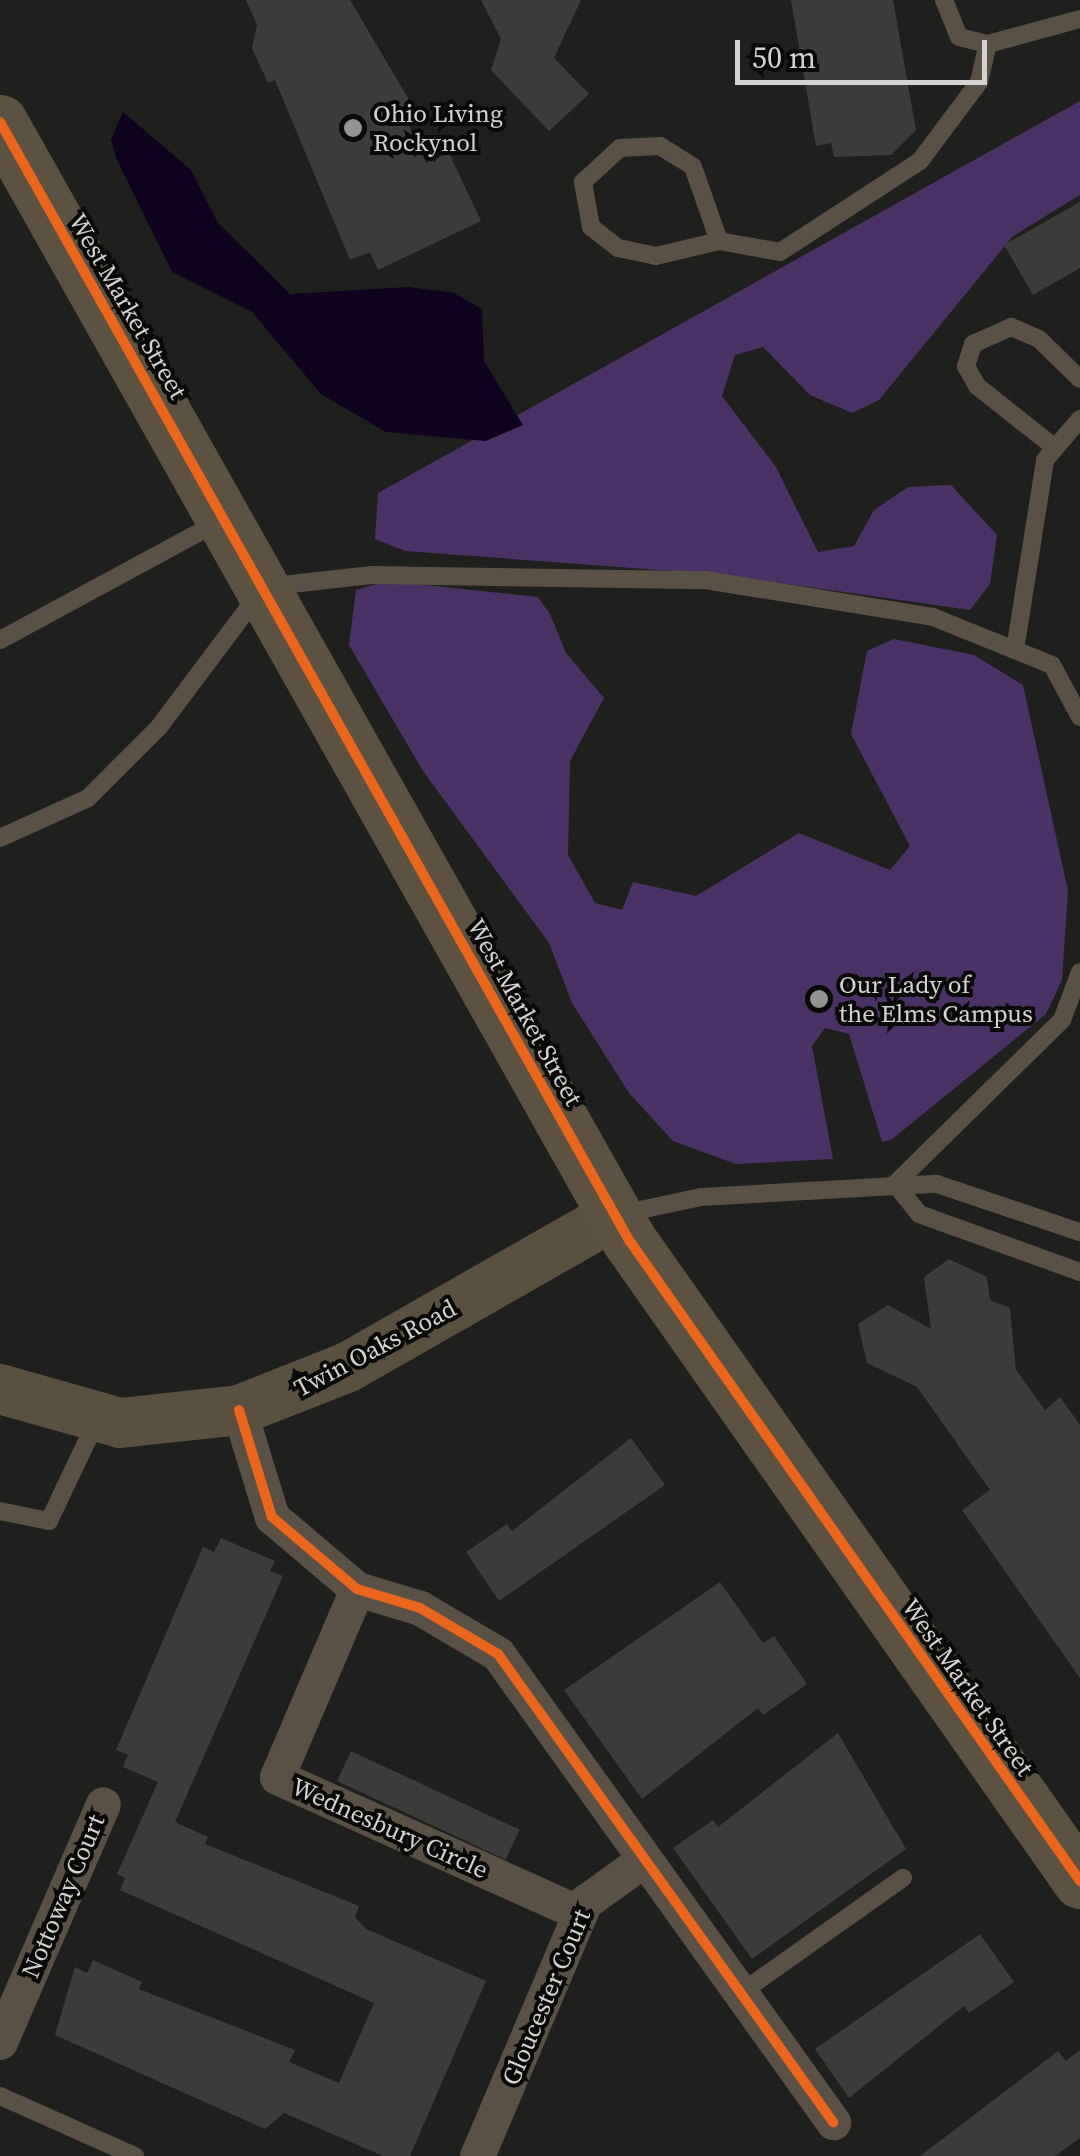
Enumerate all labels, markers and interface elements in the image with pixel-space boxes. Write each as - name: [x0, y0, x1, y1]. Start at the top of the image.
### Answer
- scale bar: [740, 20, 992, 82]
- text: 50 m: [752, 37, 816, 78]
- place label: Ohio Living Rockynol: [373, 99, 503, 158]
- marker: Ohio Living Rockynol: [342, 117, 364, 139]
- street label: West Market Street: [63, 208, 193, 404]
- street label: West Market Street: [461, 913, 589, 1111]
- place label: Our Lady of the Elms Campus: [839, 970, 1033, 1029]
- marker: Our Lady of the Elms Campus: [808, 988, 830, 1010]
- street label: Twin Oaks Road: [289, 1293, 461, 1403]
- street label: West Market Street: [896, 1593, 1040, 1781]
- street label: Wednesbury Circle: [287, 1771, 493, 1885]
- street label: Nottoway Court: [15, 1810, 111, 1982]
- street label: Gloucester Court: [495, 1904, 597, 2090]

